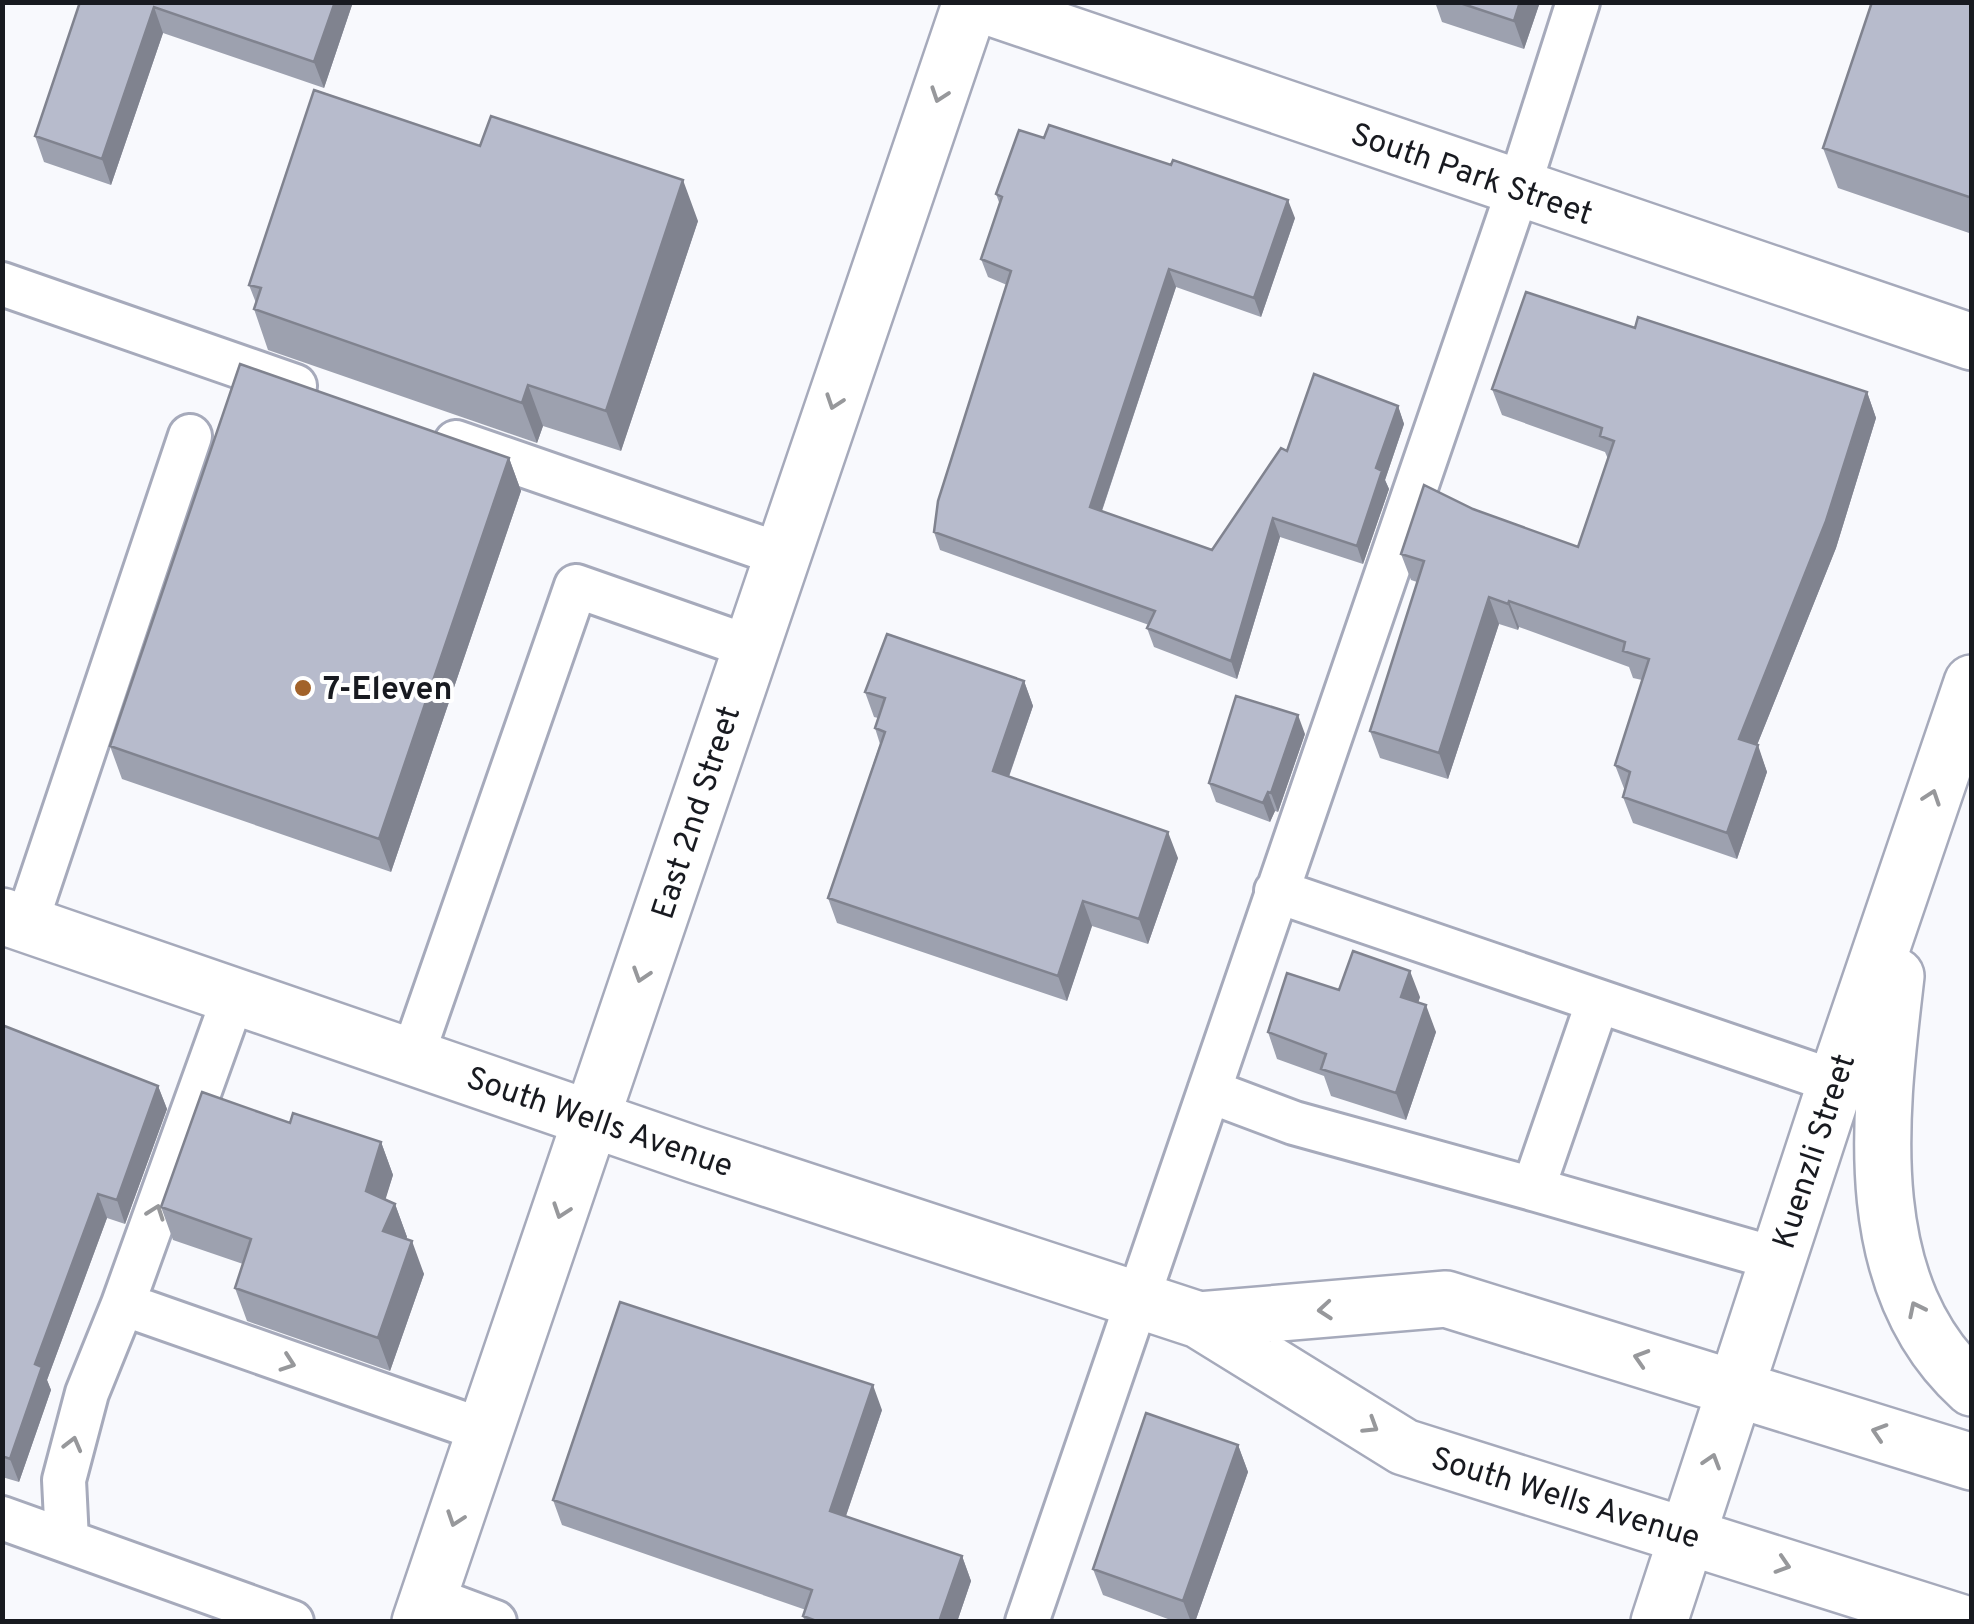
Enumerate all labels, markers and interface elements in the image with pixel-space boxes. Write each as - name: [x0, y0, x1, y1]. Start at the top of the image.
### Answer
- one-way arrow: [931, 85, 951, 102]
- street label: South Park Street: [1345, 116, 1597, 236]
- one-way arrow: [825, 393, 846, 410]
- place label: 7-Eleven: [323, 671, 452, 711]
- marker: 7-Eleven: [292, 677, 314, 699]
- street label: East 2nd Street: [645, 701, 751, 925]
- one-way arrow: [1920, 789, 1940, 806]
- one-way arrow: [632, 966, 652, 983]
- street label: Kuenzli Street: [1766, 1049, 1866, 1254]
- street label: South Wells Avenue: [460, 1059, 738, 1188]
- one-way arrow: [552, 1202, 573, 1219]
- one-way arrow: [144, 1205, 165, 1222]
- one-way arrow: [1317, 1298, 1333, 1320]
- one-way arrow: [1908, 1301, 1928, 1319]
- one-way arrow: [1634, 1350, 1651, 1370]
- one-way arrow: [279, 1351, 296, 1372]
- one-way arrow: [1360, 1414, 1378, 1433]
- one-way arrow: [1871, 1424, 1888, 1444]
- one-way arrow: [61, 1436, 82, 1453]
- street label: South Wells Avenue: [1426, 1440, 1705, 1560]
- one-way arrow: [1700, 1454, 1721, 1471]
- one-way arrow: [446, 1509, 467, 1526]
- one-way arrow: [1773, 1554, 1790, 1574]

